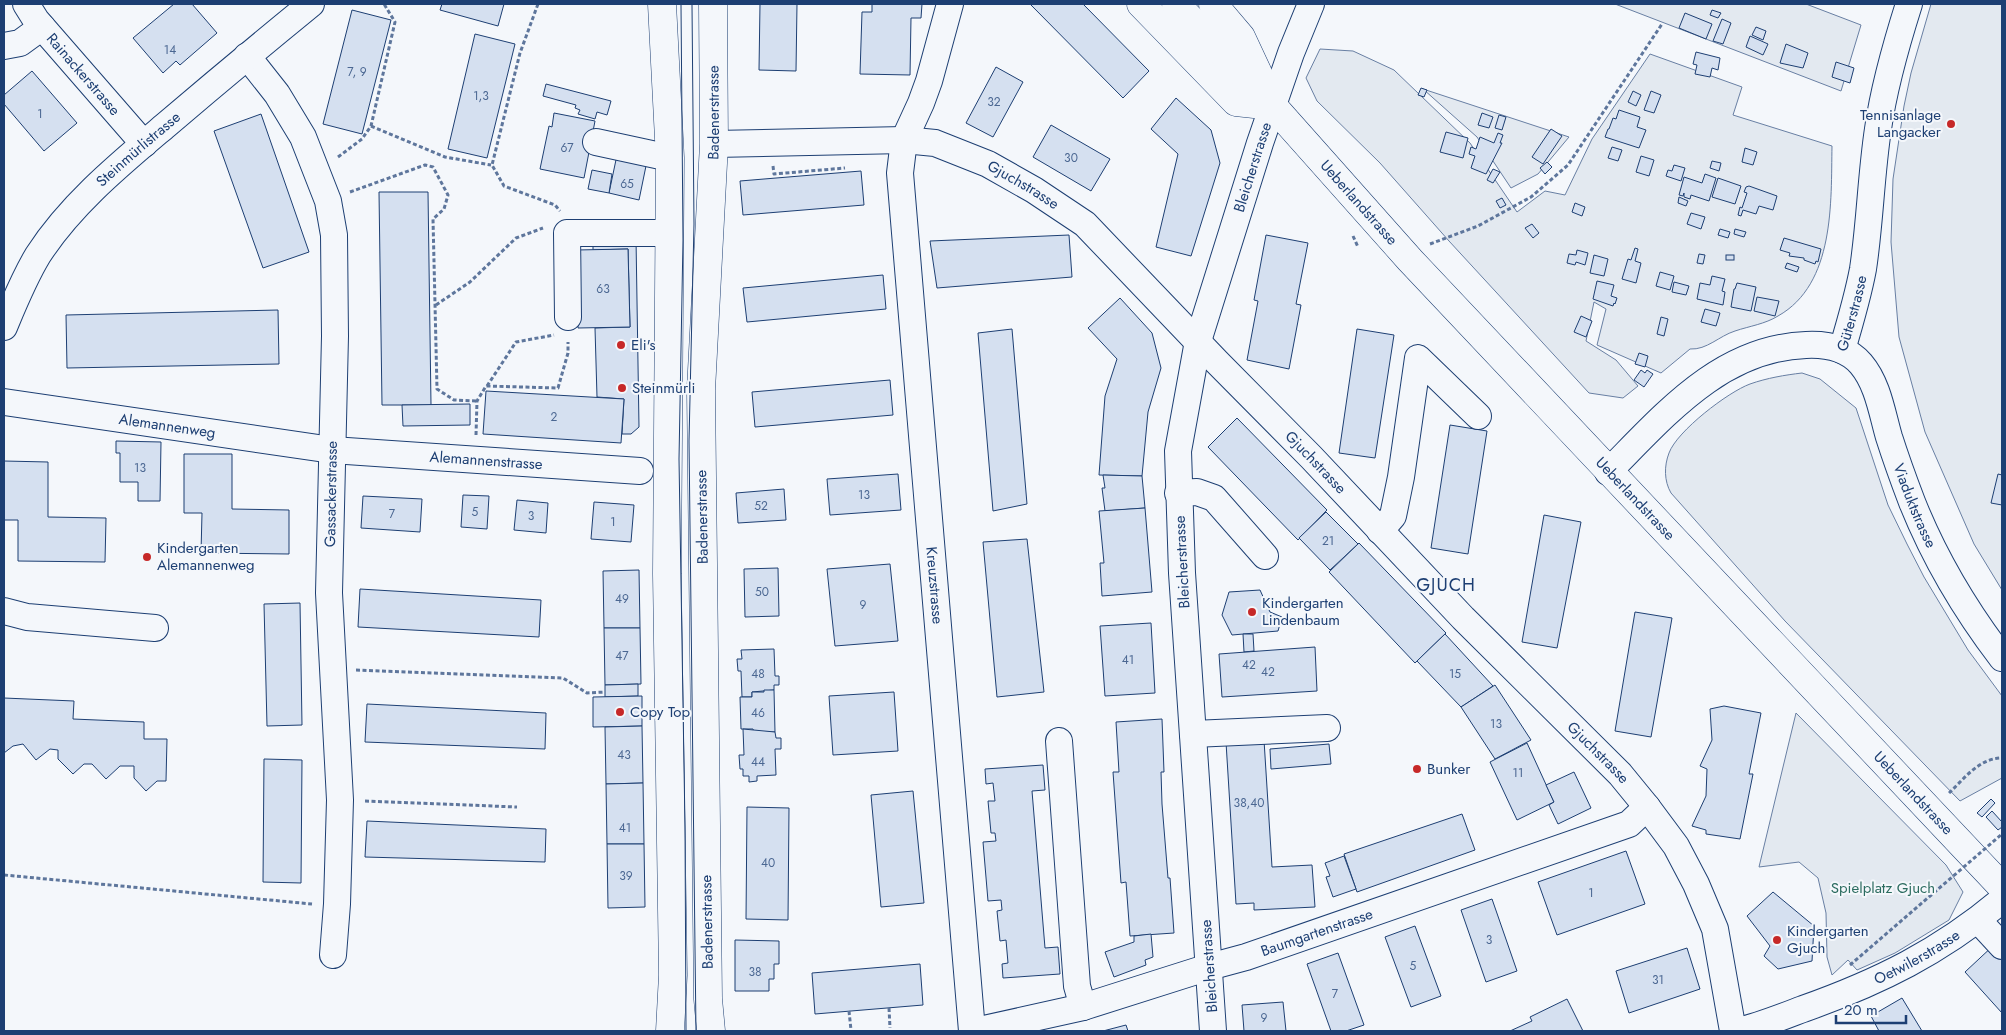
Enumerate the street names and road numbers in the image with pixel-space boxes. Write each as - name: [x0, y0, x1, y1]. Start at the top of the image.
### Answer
- street label: Rainackerstrasse: [41, 28, 126, 121]
- street label: Badenerstrasse: [702, 65, 725, 160]
- street label: Steinmürlistrasse: [91, 106, 185, 192]
- street label: Bleicherstrasse: [1228, 119, 1277, 215]
- street label: Gjuchstrasse: [983, 155, 1064, 215]
- street label: Ueberlandstrasse: [1315, 155, 1403, 250]
- street label: Güterstrasse: [1831, 273, 1873, 354]
- street label: Alemannenweg: [117, 408, 217, 444]
- street label: Gjuchstrasse: [1280, 426, 1352, 499]
- street label: Gassackerstrasse: [319, 440, 343, 547]
- street label: Alemannenstrasse: [429, 446, 544, 475]
- street label: Ueberlandstrasse: [1590, 452, 1680, 545]
- street label: Viaduktstrasse: [1888, 460, 1942, 552]
- street label: Badenerstrasse: [690, 469, 714, 564]
- street label: Bleicherstrasse: [1169, 515, 1195, 609]
- street label: Kreuzstrasse: [920, 546, 949, 625]
- street label: Gjuchstrasse: [1562, 716, 1635, 788]
- street label: Ueberlandstrasse: [1868, 746, 1958, 840]
- street label: Badenerstrasse: [695, 874, 719, 969]
- street label: Baumgartenstrasse: [1258, 903, 1376, 962]
- street label: Bleicherstrasse: [1195, 918, 1223, 1013]
- street label: Oetwilerstrasse: [1870, 924, 1964, 990]

